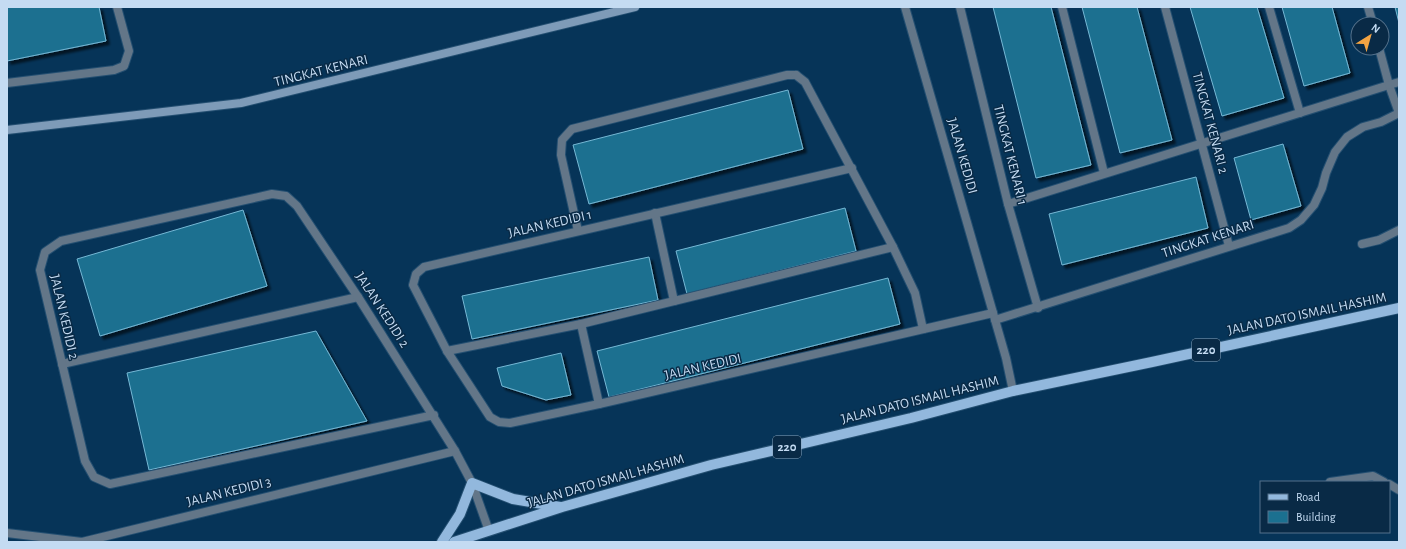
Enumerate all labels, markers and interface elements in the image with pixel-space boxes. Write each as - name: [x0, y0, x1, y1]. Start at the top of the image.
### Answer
- north arrow: [1350, 16, 1390, 56]
- text: N: [1369, 22, 1382, 35]
- street label: TINGKAT KENARI: [273, 53, 369, 89]
- street label: TINGKAT KENARI 2: [1190, 71, 1230, 175]
- street label: TINGKAT KENARI 1: [991, 103, 1029, 207]
- street label: JALAN KEDIDI: [944, 116, 980, 196]
- street label: JALAN KEDIDI 1: [507, 208, 593, 240]
- street label: TINGKAT KENARI: [1160, 218, 1256, 260]
- street label: JALAN KEDIDI 2: [352, 270, 412, 350]
- street label: JALAN KEDIDI 2: [47, 273, 81, 361]
- street label: JALAN DATO ISMAIL HASHIM: [1226, 290, 1388, 338]
- road number: 220: [1192, 339, 1220, 361]
- street label: JALAN KEDIDI: [663, 351, 743, 383]
- street label: JALAN DATO ISMAIL HASHIM: [840, 374, 1000, 426]
- road number: 220: [773, 436, 801, 458]
- street label: JALAN DATO ISMAIL HASHIM: [526, 452, 686, 510]
- street label: JALAN KEDIDI 3: [185, 475, 273, 509]
- legend: [1260, 481, 1390, 533]
- text: Road: [1296, 491, 1320, 503]
- text: Building: [1296, 511, 1336, 523]

